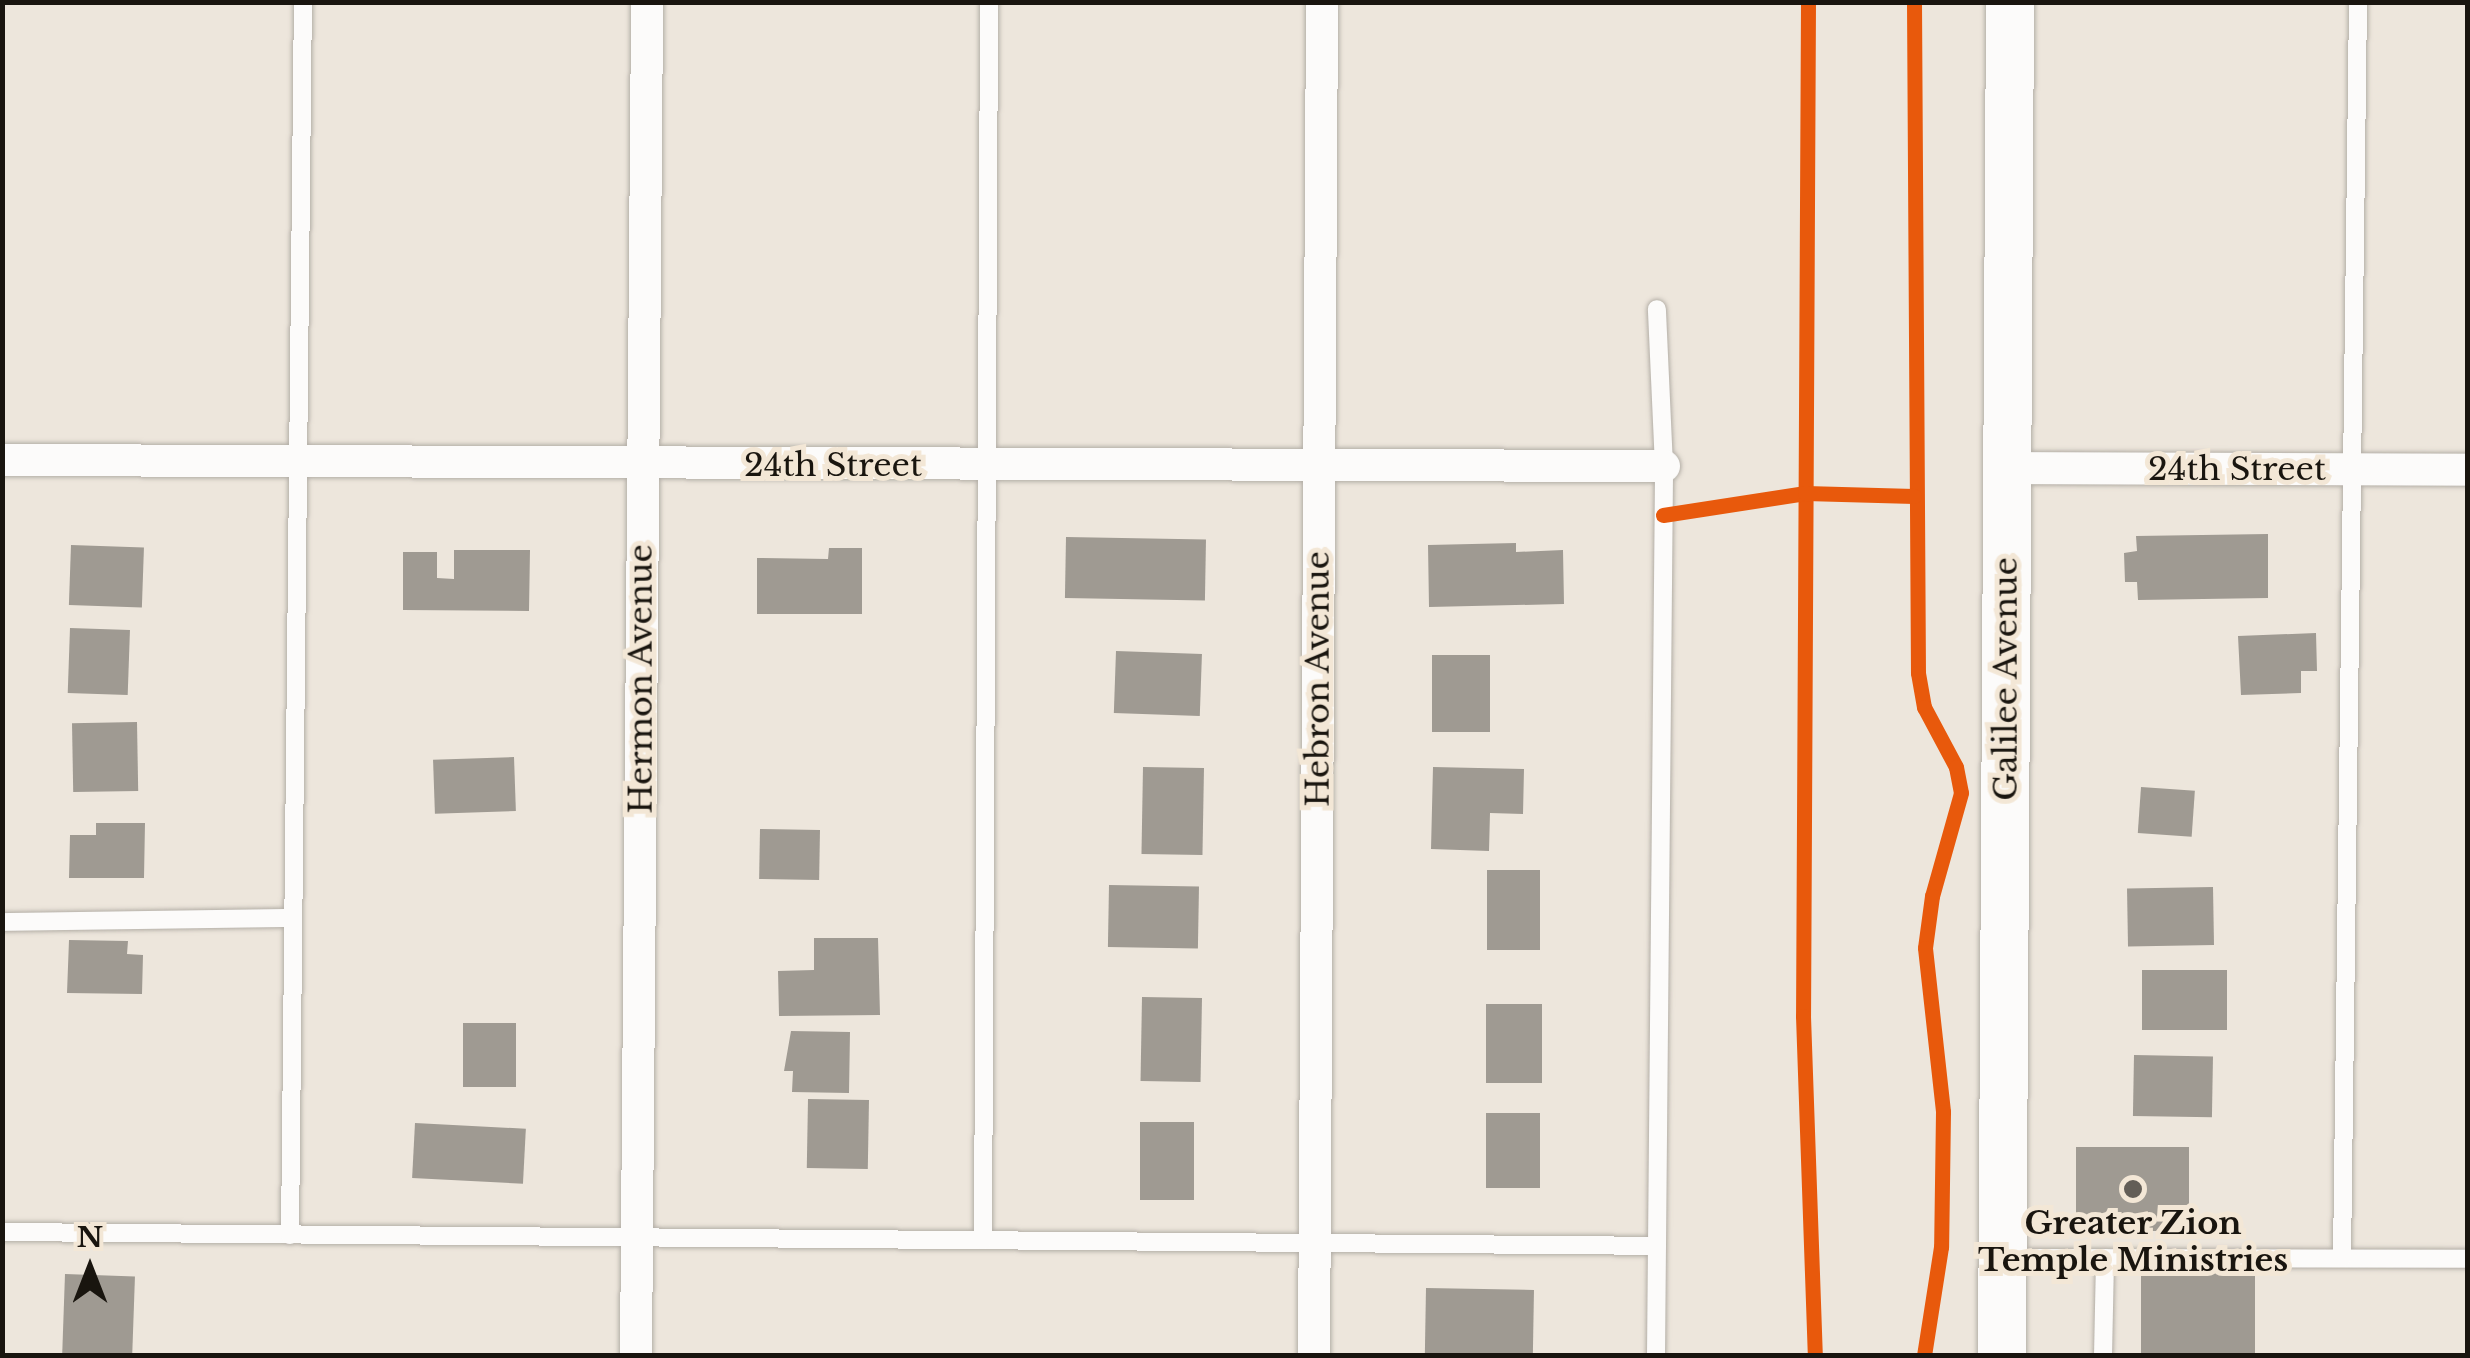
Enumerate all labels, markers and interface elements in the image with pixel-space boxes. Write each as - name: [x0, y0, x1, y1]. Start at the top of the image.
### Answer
- street label: 24th Street: [744, 446, 922, 484]
- street label: 24th Street: [2148, 450, 2326, 488]
- street label: Hermon Avenue: [622, 544, 660, 814]
- street label: Hebron Avenue: [1299, 551, 1337, 807]
- street label: Galilee Avenue: [1987, 557, 2025, 801]
- marker: Greater Zion Temple Ministries: [2122, 1178, 2144, 1200]
- place label: Greater Zion Temple Ministries: [1978, 1205, 2288, 1280]
- north arrow: [40, 1218, 140, 1318]
- text: N: [77, 1220, 103, 1255]

